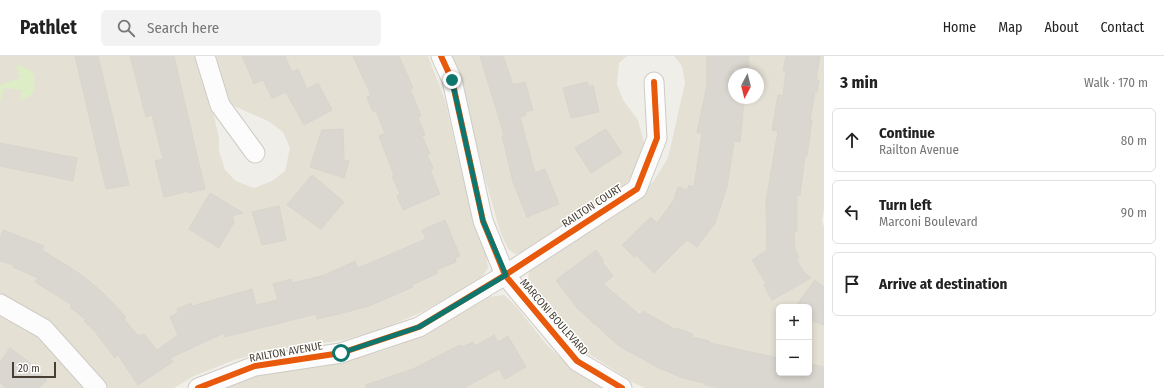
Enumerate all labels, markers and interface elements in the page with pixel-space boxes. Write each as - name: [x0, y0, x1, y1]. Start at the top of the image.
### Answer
- search box: [101, 10, 381, 46]
- text: Pathlet: [20, 16, 77, 39]
- icon: search: [115, 17, 137, 39]
- text: Search here: [147, 19, 219, 37]
- text: Home: [943, 19, 976, 36]
- text: Map: [998, 19, 1022, 36]
- text: About: [1044, 19, 1079, 36]
- text: Contact: [1101, 19, 1144, 36]
- north arrow: [728, 68, 764, 104]
- route end: [443, 71, 461, 89]
- text: 3 min: [840, 72, 878, 93]
- text: Walk · 170 m: [1084, 75, 1148, 90]
- text: Continue: [879, 124, 935, 142]
- icon: ahead: [841, 129, 863, 151]
- text: 80 m: [1121, 133, 1147, 148]
- text: Railton Avenue: [879, 142, 959, 157]
- street label: RAILTON COURT: [559, 181, 625, 230]
- text: Turn left: [879, 196, 932, 214]
- icon: left: [841, 201, 863, 223]
- text: 90 m: [1121, 205, 1147, 220]
- text: Marconi Boulevard: [879, 214, 978, 229]
- icon: arrive: [841, 273, 863, 295]
- text: Arrive at destination: [879, 275, 1007, 293]
- street label: MARCONI BOULEVARD: [517, 276, 591, 358]
- map controls: [776, 304, 812, 376]
- button: +: [776, 304, 812, 340]
- street label: RAILTON AVENUE: [248, 339, 324, 365]
- button: −: [776, 340, 812, 376]
- route start: [332, 344, 350, 362]
- scale bar: [12, 360, 56, 379]
- text: 20 m: [18, 362, 40, 375]

